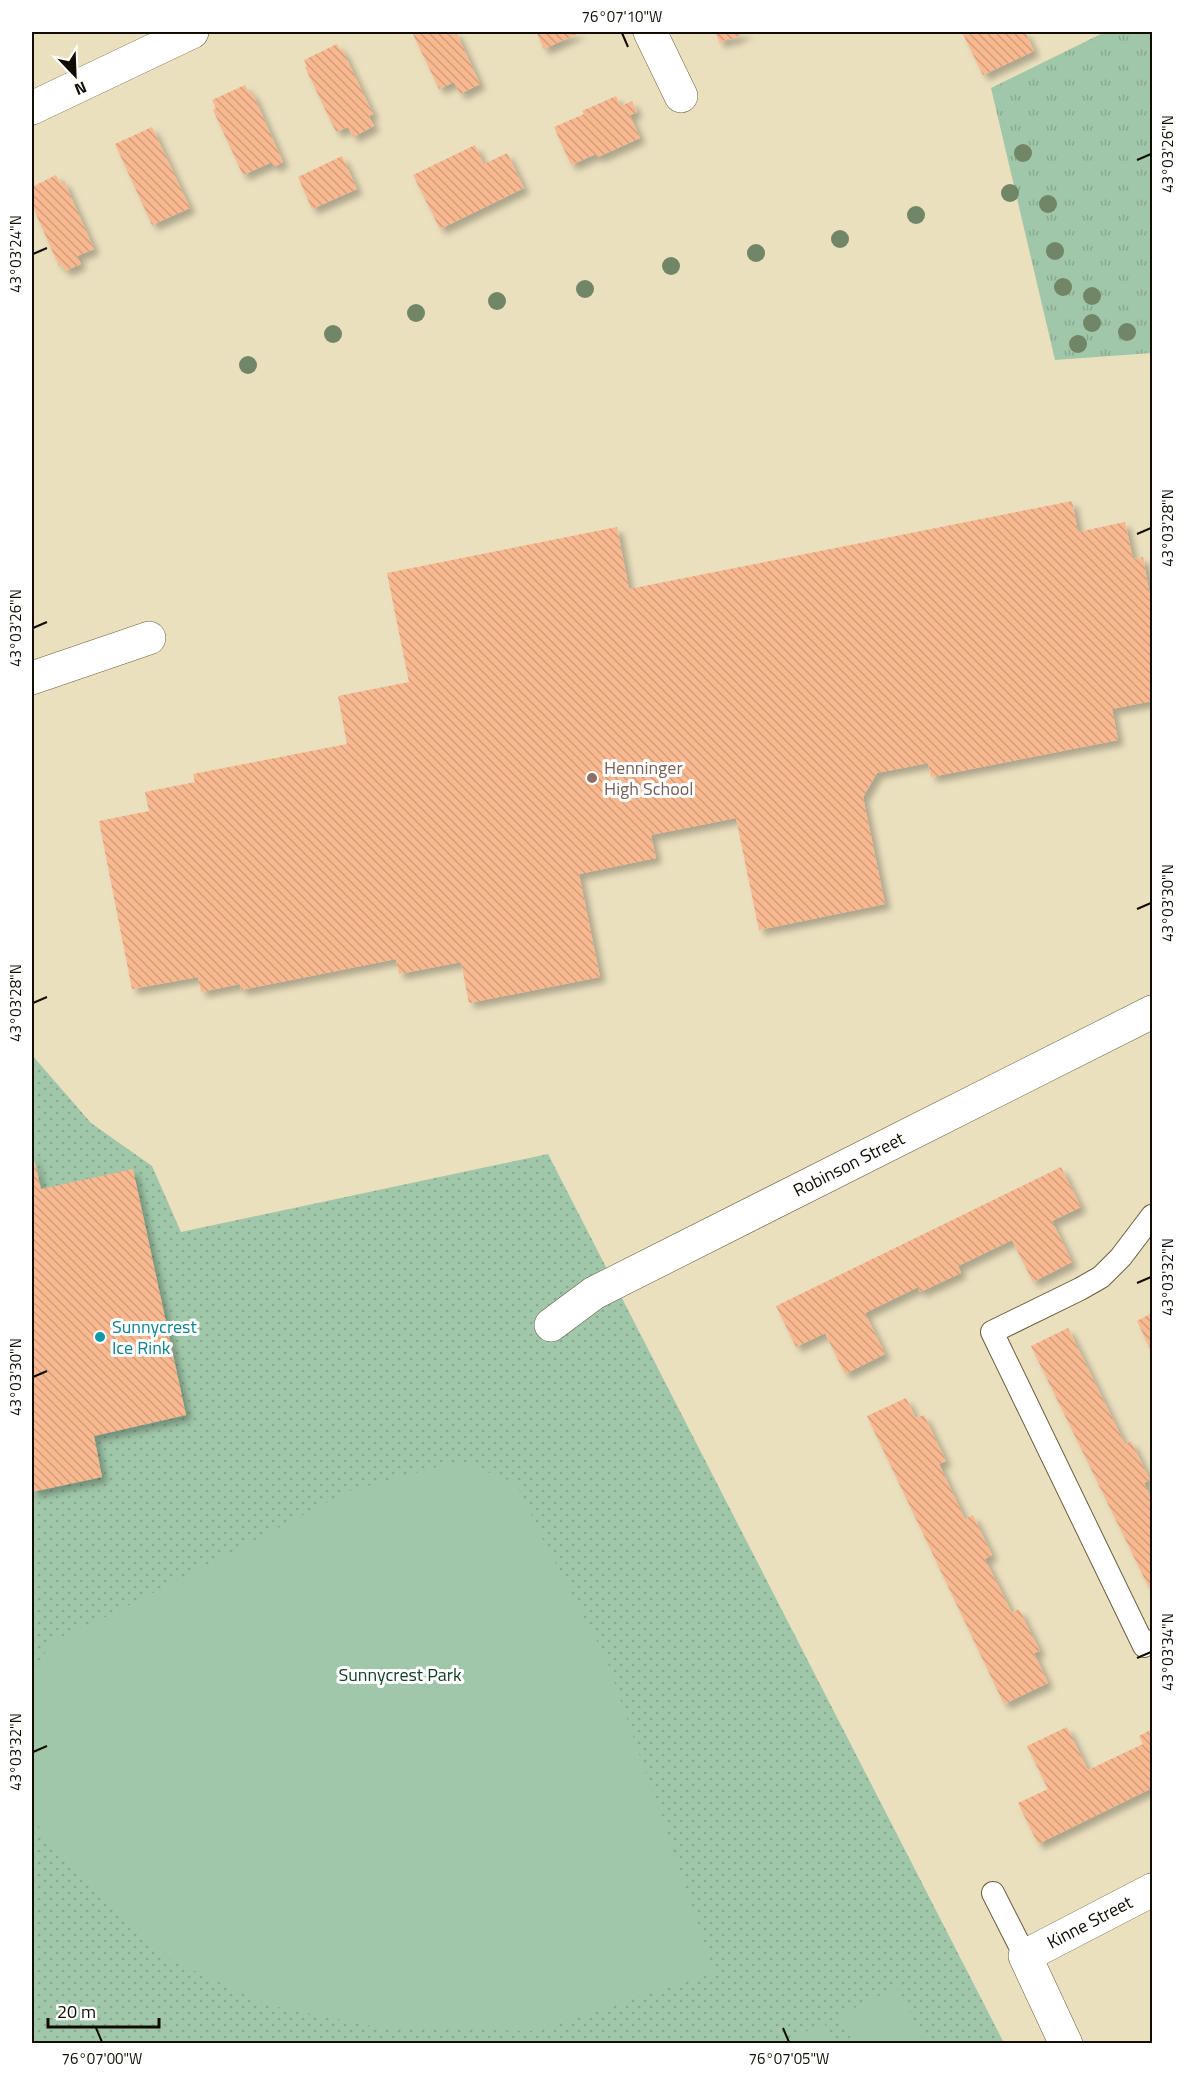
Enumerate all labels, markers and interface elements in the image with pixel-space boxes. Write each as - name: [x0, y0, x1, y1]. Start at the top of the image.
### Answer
- text: 76°07'10"W: [582, 5, 662, 28]
- north arrow: [45, 45, 105, 105]
- text: N: [71, 76, 91, 102]
- text: 43°03'26"N: [1156, 115, 1179, 193]
- text: 43°03'24"N: [4, 215, 27, 293]
- text: 43°03'28"N: [1156, 489, 1179, 567]
- text: 43°03'26"N: [4, 589, 27, 667]
- place label: Henninger High School: [604, 754, 693, 802]
- marker: Henninger High School: [585, 771, 599, 785]
- text: 43°03'30"N: [1156, 864, 1179, 942]
- text: 43°03'28"N: [4, 964, 27, 1042]
- street label: Robinson Street: [788, 1124, 910, 1204]
- text: 43°03'32"N: [1156, 1238, 1179, 1316]
- place label: Sunnycrest Ice Rink: [112, 1313, 197, 1361]
- marker: Sunnycrest Ice Rink: [93, 1330, 107, 1344]
- text: 43°03'30"N: [4, 1338, 27, 1416]
- text: 43°03'34"N: [1156, 1613, 1179, 1691]
- park label: Sunnycrest Park: [338, 1661, 462, 1688]
- text: 43°03'32"N: [4, 1713, 27, 1791]
- street label: Kinne Street: [1042, 1888, 1138, 1955]
- scale bar: [48, 1991, 159, 2029]
- text: 20 m: [57, 1998, 96, 2025]
- text: 76°07'00"W: [62, 2047, 142, 2070]
- text: 76°07'05"W: [749, 2047, 829, 2070]

